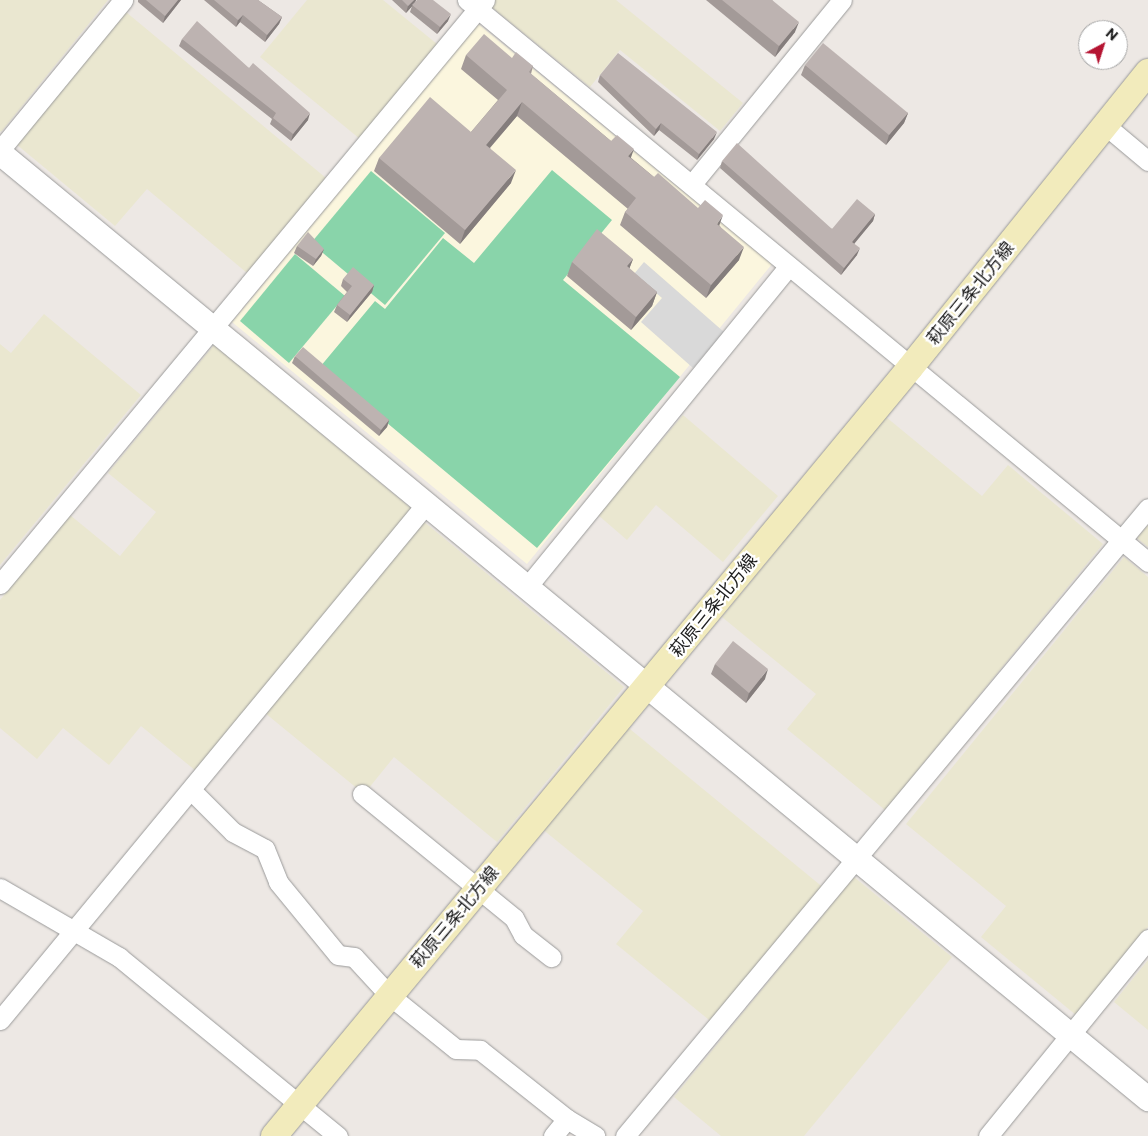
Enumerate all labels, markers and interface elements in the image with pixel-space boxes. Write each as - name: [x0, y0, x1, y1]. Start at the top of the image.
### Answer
- north arrow: [1078, 20, 1128, 70]
- text: N: [1103, 24, 1122, 44]
- street label: 萩原三条北方線: [922, 237, 1018, 349]
- street label: 萩原三条北方線: [665, 549, 761, 661]
- street label: 萩原三条北方線: [405, 862, 503, 972]

